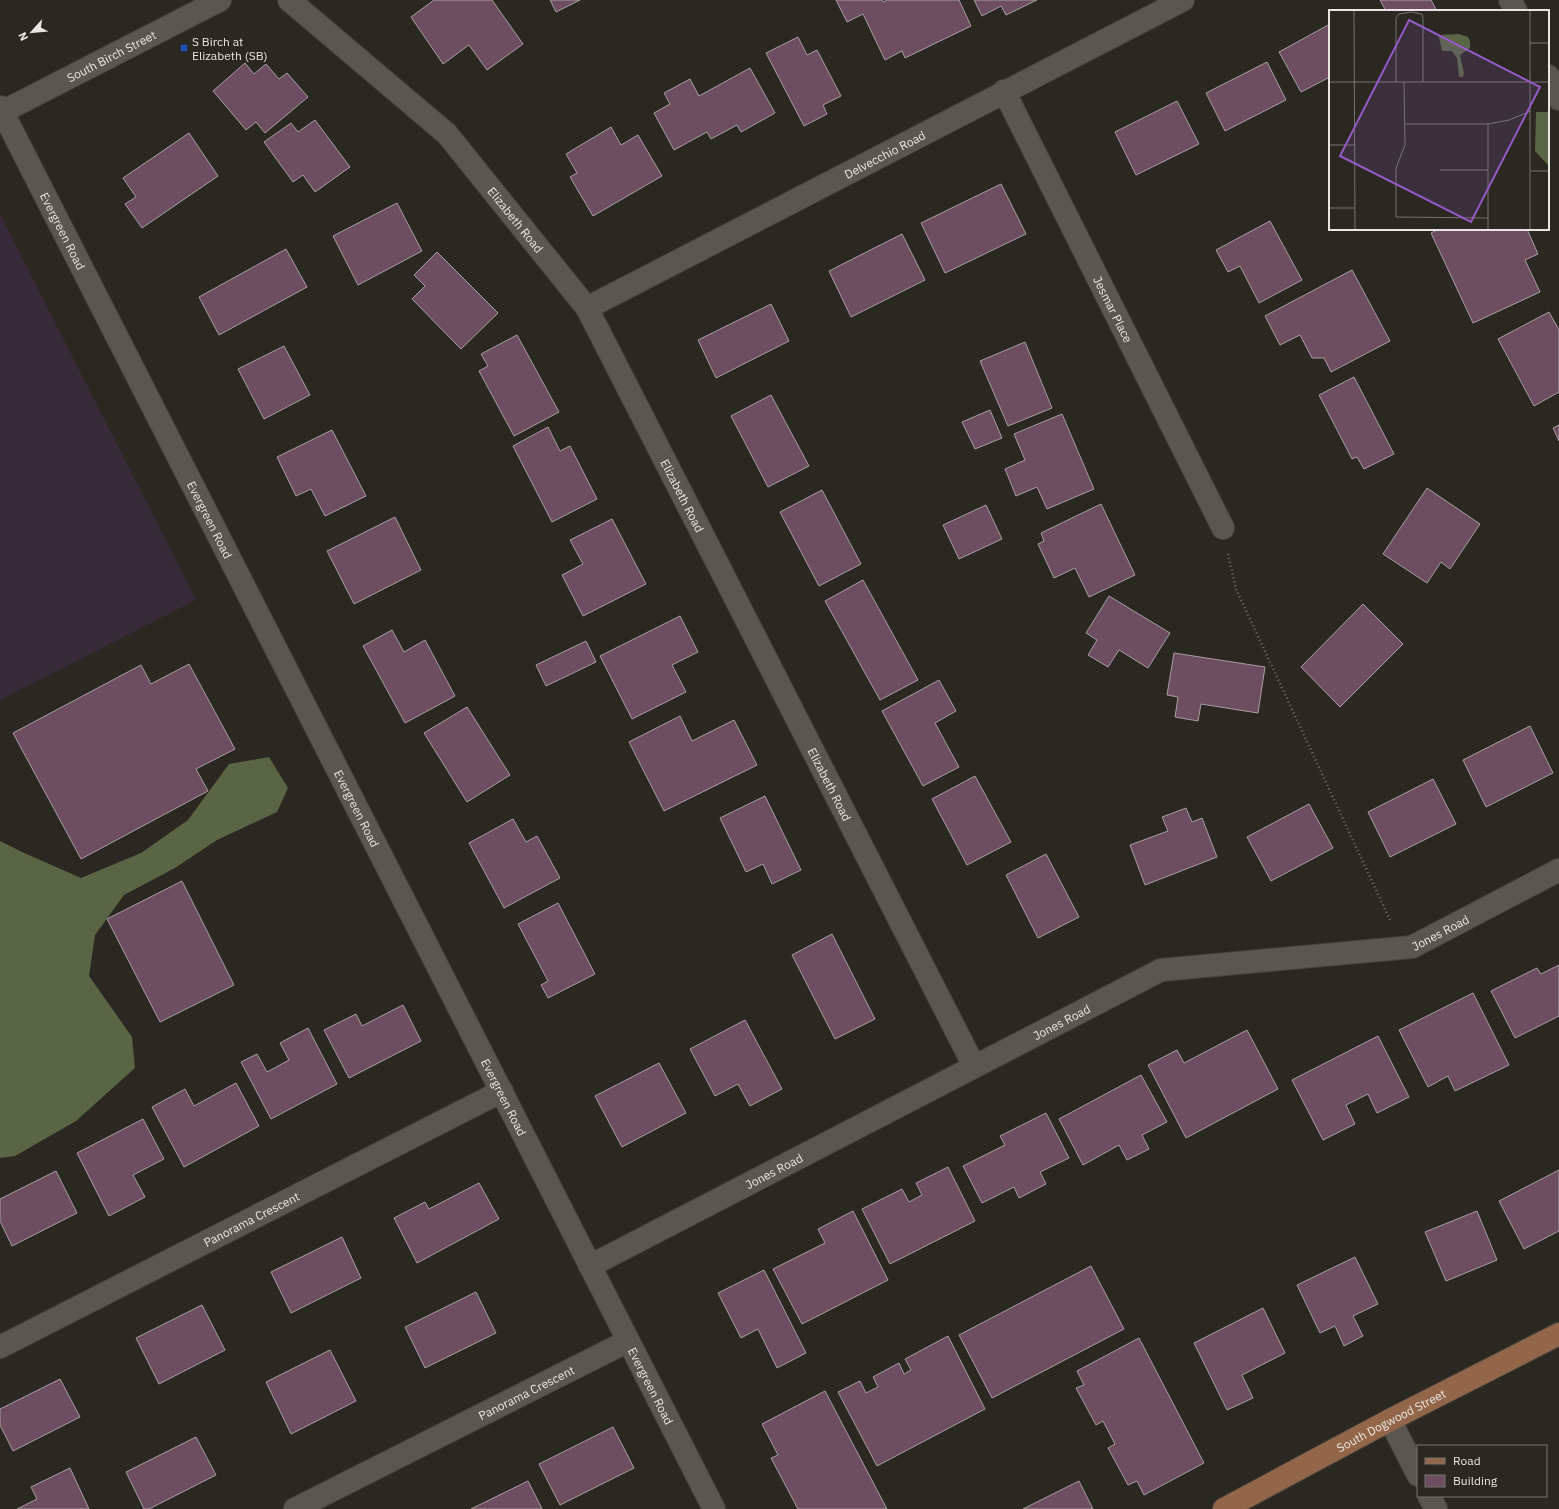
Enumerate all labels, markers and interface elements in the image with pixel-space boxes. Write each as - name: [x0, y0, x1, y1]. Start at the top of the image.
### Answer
- inset map: [1329, 10, 1549, 230]
- north arrow: [12, 12, 52, 52]
- street label: South Birch Street: [64, 27, 158, 85]
- text: N: [15, 30, 31, 43]
- place label: S Birch at Elizabeth (SB): [192, 34, 268, 63]
- marker: S Birch at Elizabeth (SB): [179, 43, 189, 53]
- street label: Delvecchio Road: [842, 127, 928, 181]
- street label: Elizabeth Road: [485, 184, 547, 256]
- street label: Evergreen Road: [37, 190, 89, 272]
- street label: Jesmar Place: [1090, 273, 1136, 345]
- street label: Elizabeth Road: [658, 456, 708, 535]
- street label: Evergreen Road: [184, 478, 236, 561]
- street label: Elizabeth Road: [805, 745, 855, 823]
- street label: Evergreen Road: [331, 767, 383, 849]
- street label: Jones Road: [1409, 911, 1471, 953]
- street label: Jones Road: [1030, 1001, 1093, 1043]
- street label: Evergreen Road: [478, 1056, 530, 1138]
- street label: Jones Road: [743, 1150, 805, 1192]
- street label: Panorama Crescent: [201, 1188, 302, 1250]
- street label: Evergreen Road: [625, 1345, 677, 1427]
- street label: Panorama Crescent: [476, 1362, 577, 1423]
- street label: South Dogwood Street: [1334, 1386, 1448, 1455]
- legend: [1417, 1445, 1547, 1497]
- text: Road: [1453, 1453, 1481, 1468]
- text: Building: [1453, 1473, 1498, 1488]

